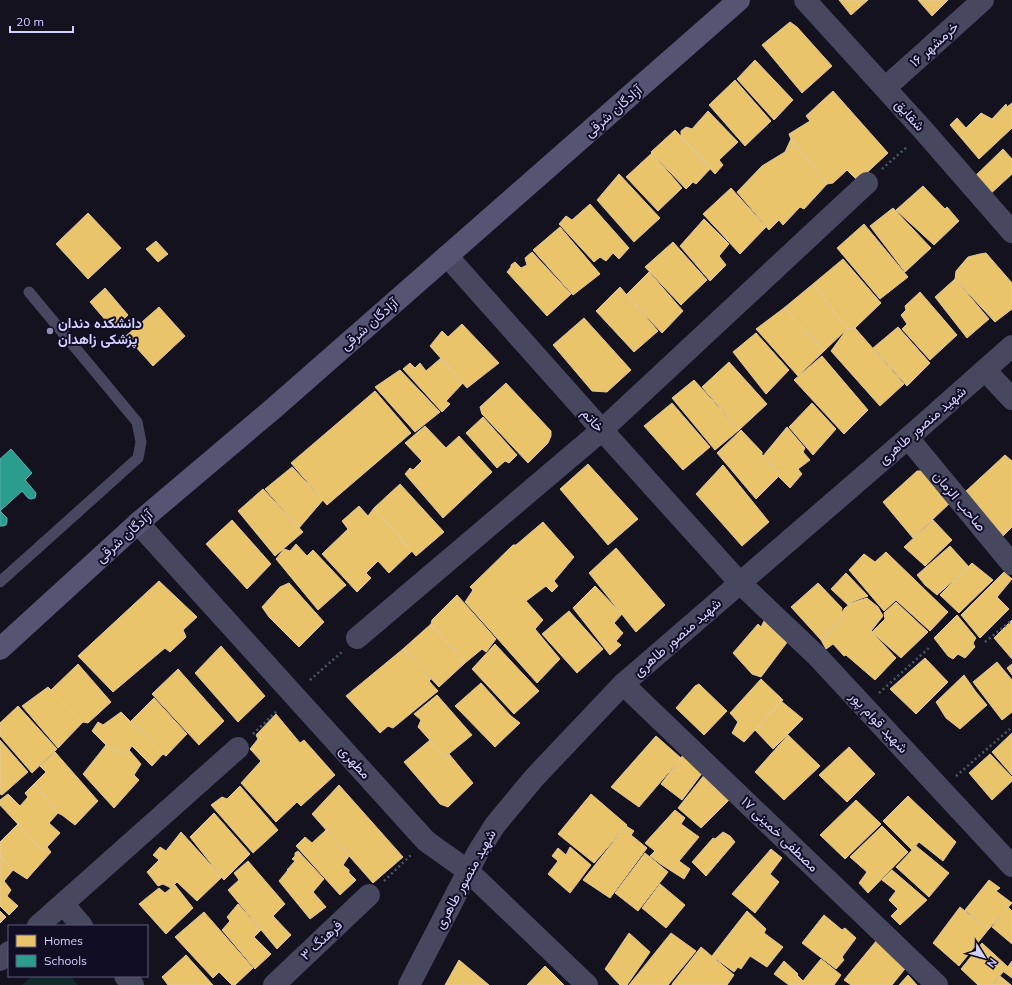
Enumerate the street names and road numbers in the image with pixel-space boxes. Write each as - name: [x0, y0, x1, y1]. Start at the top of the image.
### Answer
- street label: خرمشهر ۱۶: [906, 17, 962, 71]
- street label: آزادگان شرقی: [580, 80, 647, 141]
- street label: شقایق: [891, 95, 929, 135]
- street label: آزادگان شرقی: [336, 293, 403, 354]
- street label: شهید منصور طاهری: [874, 382, 970, 468]
- street label: خاتم: [578, 404, 608, 436]
- street label: صاحب الزمان: [929, 467, 991, 535]
- street label: آزادگان شرقی: [92, 504, 158, 566]
- street label: شهید منصور طاهری: [629, 594, 725, 680]
- street label: شهید قوام پور: [844, 687, 912, 757]
- street label: مطهری: [335, 741, 375, 783]
- street label: مصطفی خمینی ۱۷: [737, 792, 823, 876]
- street label: شهید منصور طاهری: [430, 826, 500, 932]
- street label: فرهنگ ۳: [296, 916, 346, 964]

